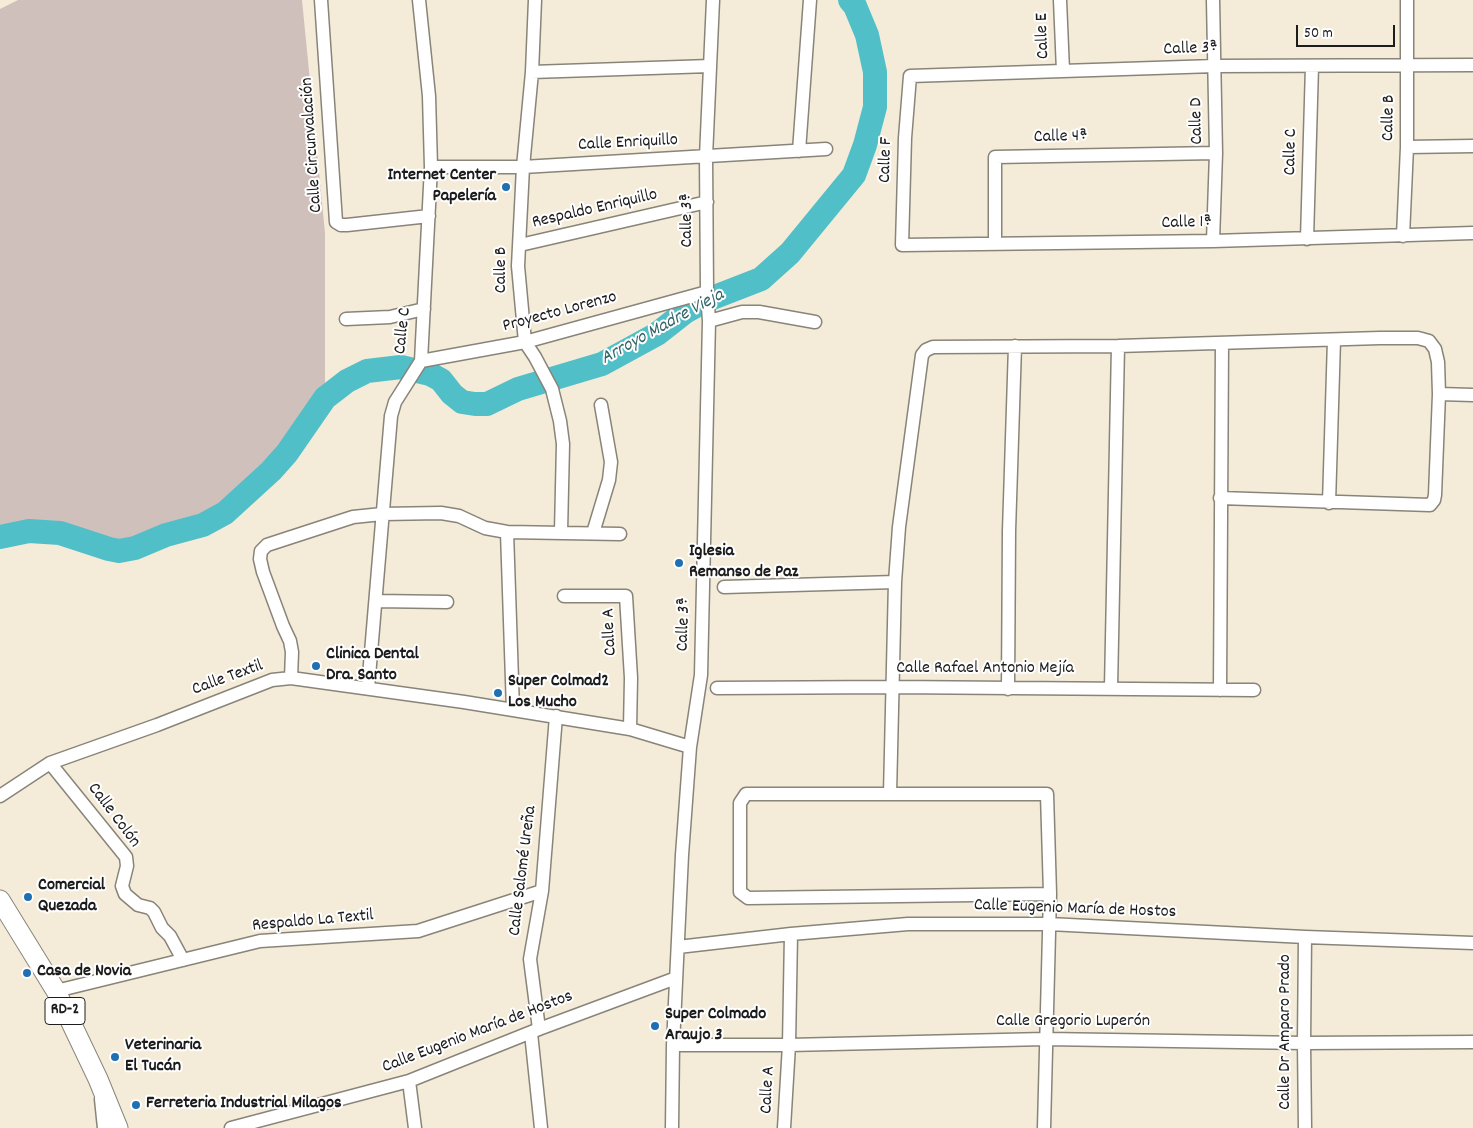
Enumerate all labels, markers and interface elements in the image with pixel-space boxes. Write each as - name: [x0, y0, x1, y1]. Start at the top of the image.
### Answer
- street label: Calle E: [1032, 13, 1056, 59]
- scale bar: [1298, 15, 1397, 47]
- text: 50 m: [1304, 23, 1333, 45]
- street label: Calle 3ª: [1163, 38, 1219, 62]
- street label: Calle Circunvalación: [297, 77, 329, 213]
- street label: Calle B: [1379, 95, 1401, 141]
- street label: Calle D: [1187, 97, 1209, 145]
- street label: Calle 4ª: [1034, 127, 1088, 149]
- street label: Calle C: [1281, 128, 1303, 176]
- street label: Calle Enriquillo: [577, 131, 679, 157]
- street label: Calle F: [875, 137, 899, 183]
- place label: Internet Center Papelería: [387, 166, 496, 208]
- marker: Internet Center Papelería: [500, 181, 512, 193]
- street label: Respaldo Enriquillo: [530, 185, 660, 235]
- street label: Calle 3ª: [678, 192, 700, 248]
- street label: Calle 1ª: [1161, 213, 1213, 235]
- street label: Calle B: [492, 247, 514, 293]
- water label: Arroyo Madre Vieja: [598, 285, 728, 371]
- street label: Proyecto Lorenzo: [501, 287, 619, 339]
- street label: Calle C: [391, 307, 417, 355]
- place label: Iglesia Remanso de Paz: [689, 542, 798, 584]
- marker: Iglesia Remanso de Paz: [673, 557, 685, 569]
- street label: Calle 3ª: [673, 596, 697, 652]
- street label: Calle A: [599, 608, 623, 656]
- place label: Clinica Dental Dra. Santo: [326, 645, 419, 688]
- street label: Calle Textil: [190, 656, 266, 702]
- street label: Calle Rafael Antonio Mejía: [896, 659, 1074, 681]
- marker: Clinica Dental Dra. Santo: [310, 660, 322, 672]
- place label: Super Colmad2 Los Mucho: [508, 672, 609, 714]
- marker: Super Colmad2 Los Mucho: [492, 687, 504, 699]
- street label: Calle Colón: [82, 779, 144, 853]
- street label: Calle Salomé Ureña: [505, 805, 543, 937]
- place label: Comercial Quezada: [38, 876, 105, 919]
- marker: Comercial Quezada: [22, 891, 34, 903]
- street label: Calle Eugenio María de Hostos: [973, 896, 1177, 924]
- street label: Respaldo La Textil: [251, 906, 375, 938]
- street label: Calle Dr Amparo Prado: [1276, 954, 1298, 1110]
- place label: Casa de Novia: [37, 962, 131, 984]
- marker: Casa de Novia: [21, 967, 33, 979]
- street label: Calle Eugenio María de Hostos: [380, 987, 576, 1079]
- road number: RD-2: [45, 998, 85, 1024]
- place label: Super Colmado Araujo 3: [665, 1005, 766, 1048]
- street label: Calle Gregorio Luperón: [996, 1012, 1150, 1034]
- marker: Super Colmado Araujo 3: [649, 1020, 661, 1032]
- place label: Veterinaria El Tucán: [125, 1036, 201, 1078]
- marker: Veterinaria El Tucán: [109, 1051, 121, 1063]
- street label: Calle A: [757, 1066, 781, 1114]
- place label: Ferreteria Industrial Milagos: [146, 1094, 341, 1116]
- marker: Ferreteria Industrial Milagos: [130, 1099, 142, 1111]

